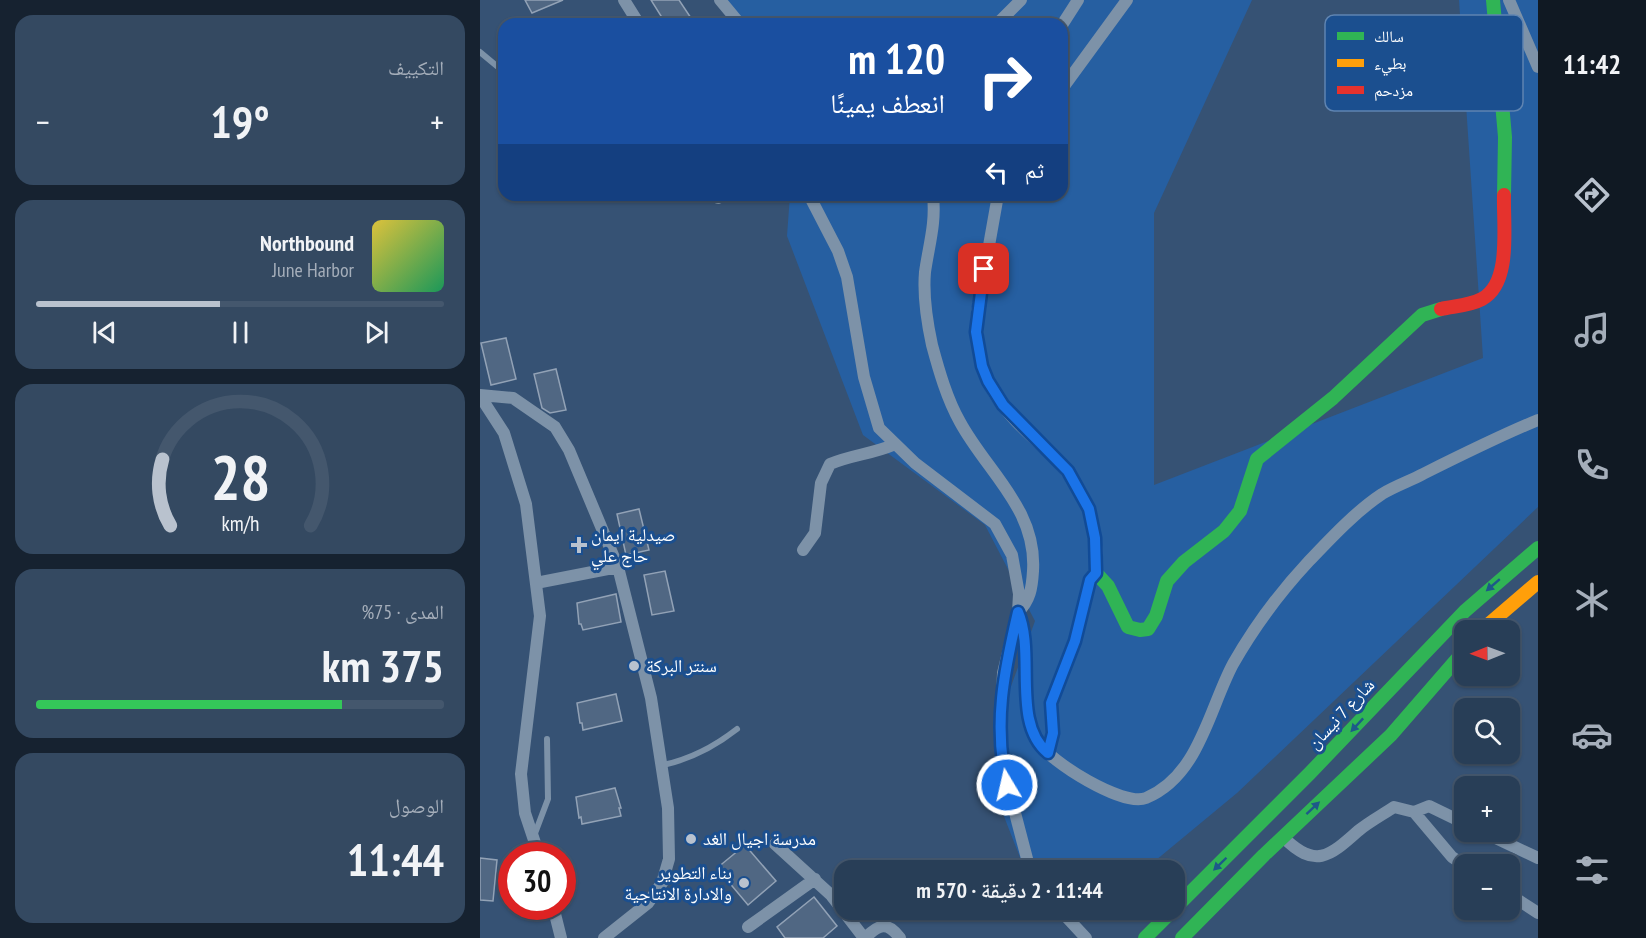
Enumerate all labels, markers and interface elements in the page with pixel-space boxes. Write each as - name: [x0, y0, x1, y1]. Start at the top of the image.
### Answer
- legend: [1325, 15, 1523, 111]
- text: سالك: [1374, 26, 1404, 46]
- text: 120 m: [848, 31, 945, 86]
- icon: right: [966, 42, 1044, 120]
- text: 11:42: [1563, 47, 1621, 81]
- text: بطيء: [1374, 53, 1406, 76]
- text: التكييف: [388, 55, 444, 81]
- text: مزدحم: [1374, 80, 1413, 101]
- text: انعطف يمينًا: [830, 86, 945, 120]
- text: 19°: [210, 92, 270, 150]
- text: −: [36, 100, 50, 143]
- text: +: [430, 100, 444, 143]
- icon: left: [980, 156, 1013, 189]
- text: ثم: [1025, 156, 1044, 184]
- icon: directions: [1571, 174, 1613, 216]
- text: Northbound: [260, 229, 354, 257]
- pin: [958, 243, 1009, 294]
- icon: arrive: [967, 252, 1000, 285]
- text: June Harbor: [272, 257, 354, 283]
- icon: music: [1571, 309, 1613, 351]
- icon: previous: [88, 316, 121, 349]
- icon: pause: [224, 316, 257, 349]
- icon: next: [360, 316, 393, 349]
- text: 28: [210, 436, 270, 517]
- icon: phone: [1571, 444, 1613, 486]
- text: km/h: [221, 509, 259, 537]
- place label: صيدلية ايمان حاج علي: [591, 523, 675, 571]
- marker: صيدلية ايمان حاج علي: [572, 538, 586, 552]
- one-way arrow: [1485, 579, 1501, 592]
- icon: climate: [1571, 579, 1613, 621]
- text: المدى · 75%: [361, 599, 444, 625]
- north arrow: [1454, 620, 1520, 686]
- map controls: [1454, 620, 1520, 920]
- text: 375 km: [322, 636, 444, 694]
- place label: سنتر البركة: [646, 654, 717, 677]
- marker: سنتر البركة: [627, 659, 641, 673]
- street label: شارع 7 نيسان: [1302, 673, 1379, 754]
- button: search: [1454, 698, 1520, 764]
- icon: car: [1571, 714, 1613, 756]
- one-way arrow: [1350, 717, 1364, 731]
- position arrow: [975, 753, 1039, 817]
- button: +: [1454, 776, 1520, 842]
- text: الوصول: [389, 793, 444, 819]
- one-way arrow: [1306, 802, 1320, 816]
- place label: مدرسة اجيال الغد: [703, 827, 816, 850]
- text: 11:44: [347, 830, 444, 888]
- marker: مدرسة اجيال الغد: [684, 832, 698, 846]
- speed limit sign: 30: [498, 842, 576, 920]
- icon: filters: [1571, 849, 1613, 891]
- button: −: [1454, 854, 1520, 920]
- one-way arrow: [1213, 857, 1228, 871]
- place label: بناء التطوير والادارة الانتاجية: [624, 861, 732, 905]
- marker: بناء التطوير والادارة الانتاجية: [737, 876, 751, 890]
- text: 11:44 · 2 دقيقة · 570 m: [916, 876, 1103, 904]

